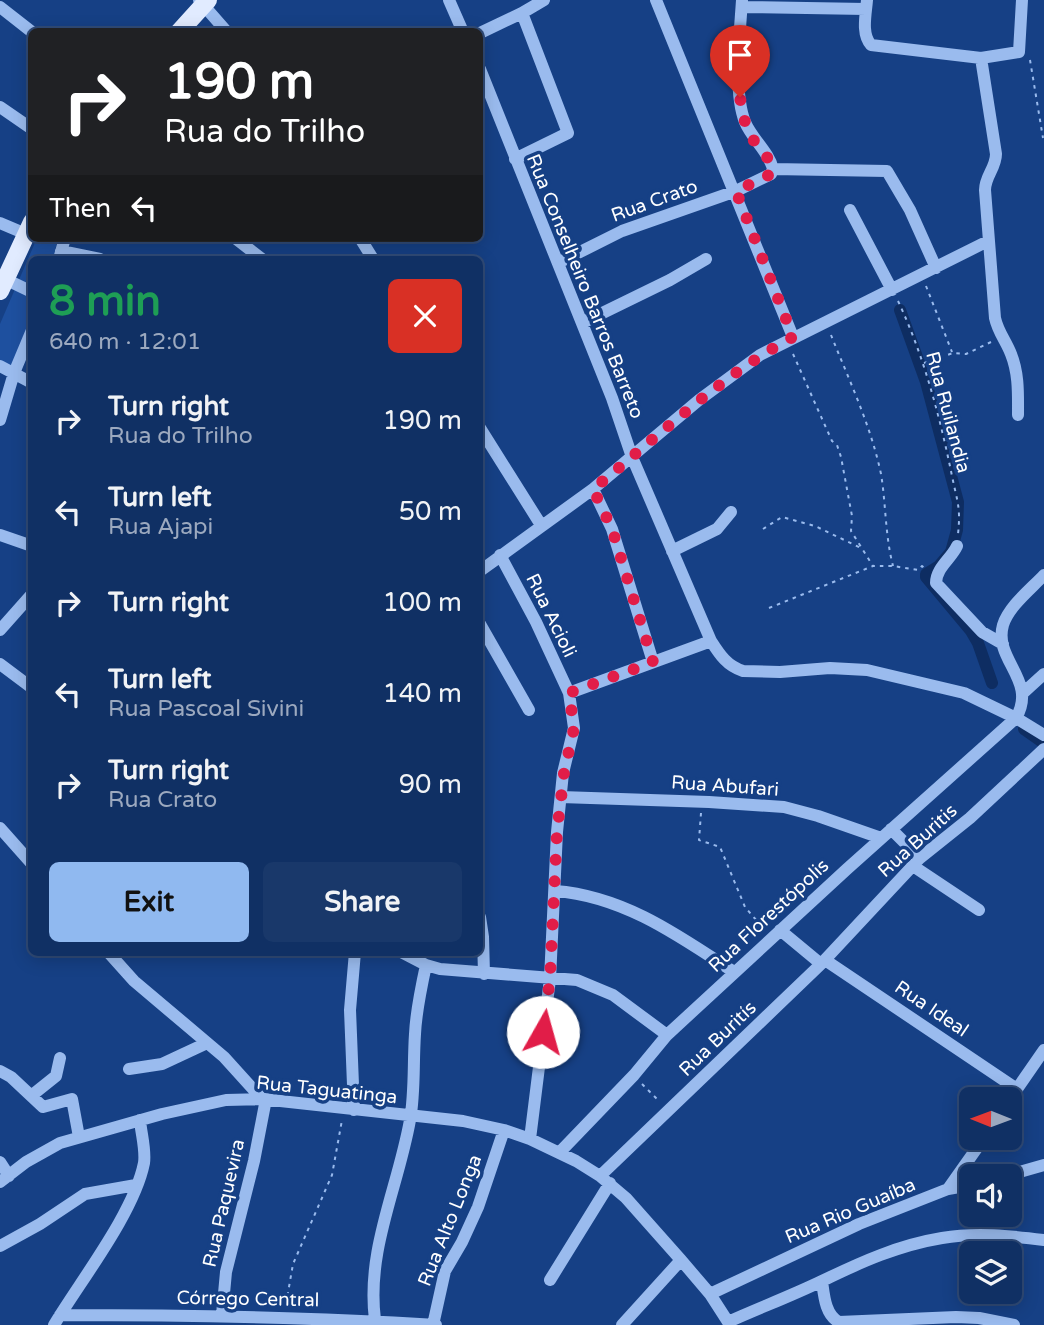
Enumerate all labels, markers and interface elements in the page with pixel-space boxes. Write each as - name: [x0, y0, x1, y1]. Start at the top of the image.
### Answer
- pin: [710, 25, 770, 97]
- icon: arrive: [721, 36, 759, 74]
- text: 190 m: [164, 53, 314, 112]
- icon: right: [49, 56, 140, 147]
- text: Rua do Trilho: [164, 113, 365, 151]
- street label: Rua Conselheiro Barros Barreto: [522, 151, 648, 422]
- street label: Rua Crato: [608, 175, 700, 227]
- icon: left: [125, 189, 163, 227]
- text: Then: [49, 193, 111, 224]
- text: 8 min: [49, 276, 161, 327]
- button: close: [388, 279, 462, 353]
- text: 640 m · 12:01: [49, 328, 201, 356]
- street label: Rua Ruilandia: [921, 349, 975, 475]
- text: Turn right: [108, 391, 229, 422]
- icon: right: [49, 402, 87, 440]
- text: 190 m: [382, 405, 462, 436]
- text: Rua do Trilho: [108, 422, 253, 450]
- text: Turn left: [108, 482, 211, 513]
- icon: left: [49, 493, 87, 531]
- text: 50 m: [399, 496, 462, 527]
- text: Rua Ajapi: [108, 513, 213, 541]
- street label: Rua Acioli: [521, 570, 581, 661]
- icon: right: [49, 584, 87, 622]
- text: Turn right: [108, 587, 229, 618]
- text: 100 m: [382, 587, 462, 618]
- text: Turn left: [108, 664, 211, 695]
- icon: left: [49, 675, 87, 713]
- text: 140 m: [382, 678, 462, 709]
- text: Rua Pascoal Sivini: [108, 695, 304, 723]
- text: Turn right: [108, 755, 229, 786]
- icon: right: [49, 766, 87, 804]
- text: 90 m: [399, 769, 462, 800]
- street label: Rua Abufari: [670, 771, 780, 801]
- text: Rua Crato: [108, 786, 217, 814]
- street label: Rua Buritis: [874, 800, 962, 882]
- street label: Rua Florestópolis: [704, 854, 833, 977]
- button: Exit: [49, 862, 249, 942]
- button: Share: [263, 862, 462, 942]
- street label: Rua Ideal: [890, 976, 972, 1041]
- position arrow: [506, 995, 580, 1069]
- street label: Rua Buritís: [675, 997, 761, 1081]
- street label: Rua Taguatinga: [255, 1072, 399, 1108]
- north arrow: [959, 1087, 1022, 1150]
- map controls: [959, 1087, 1022, 1304]
- street label: Rua Paquevira: [199, 1137, 249, 1269]
- street label: Rua Alto Longa: [414, 1151, 486, 1289]
- button: sound: [959, 1164, 1022, 1227]
- street label: Rua Rio Guaíba: [782, 1174, 919, 1248]
- button: layers: [959, 1241, 1022, 1304]
- street label: Córrego Central: [176, 1287, 320, 1311]

